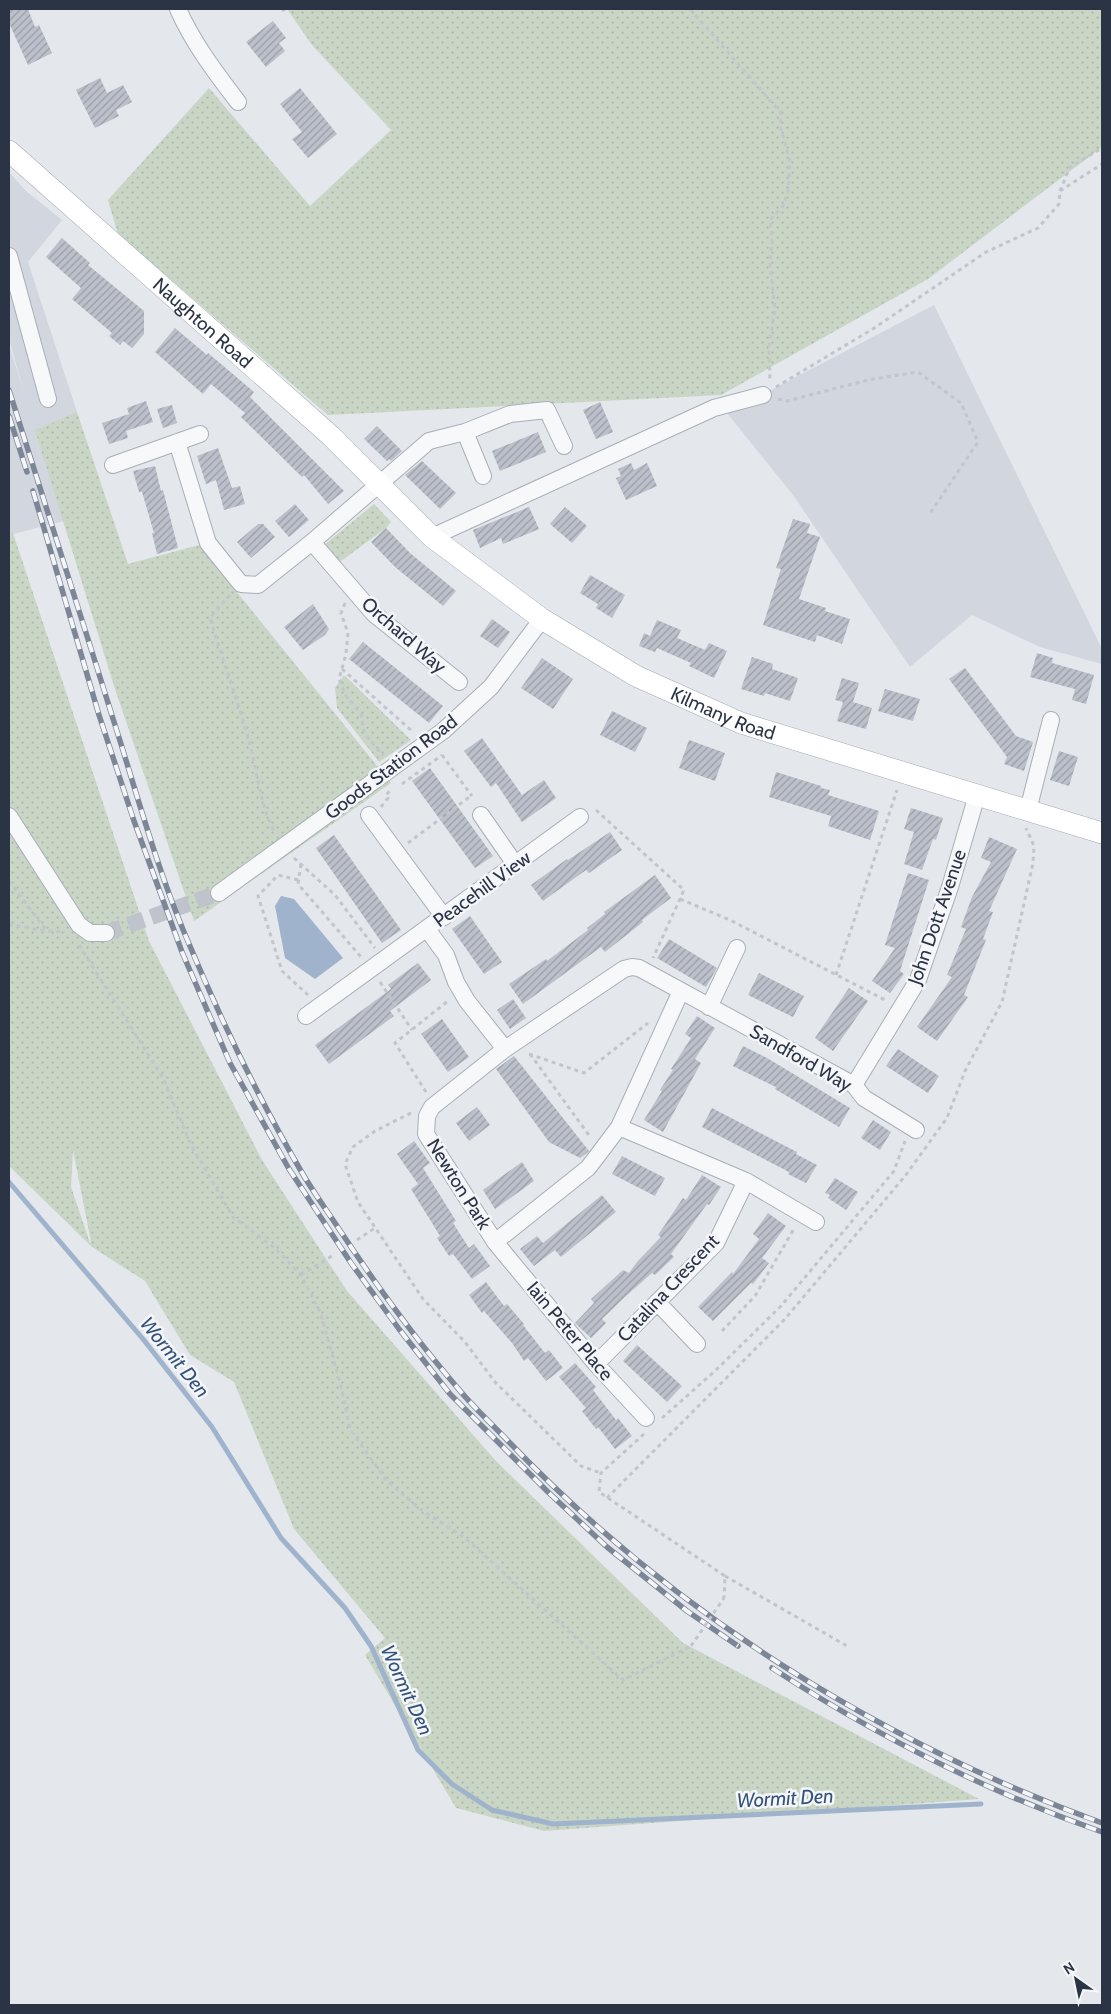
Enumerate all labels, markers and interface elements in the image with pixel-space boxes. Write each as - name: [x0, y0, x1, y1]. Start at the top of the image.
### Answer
- street label: Naughton Road: [149, 273, 257, 373]
- street label: Orchard Way: [357, 592, 451, 678]
- street label: Kilmany Road: [667, 682, 778, 744]
- street label: Goods Station Road: [320, 710, 462, 824]
- street label: Peacehill View: [429, 846, 536, 932]
- street label: John Dott Avenue: [903, 846, 971, 989]
- street label: Sandford Way: [746, 1020, 856, 1097]
- street label: Newton Park: [422, 1134, 496, 1234]
- street label: Catalina Crescent: [612, 1229, 724, 1347]
- street label: Iain Peter Place: [522, 1277, 618, 1385]
- water label: Wormit Den: [135, 1312, 215, 1402]
- water label: Wormit Den: [376, 1641, 438, 1739]
- water label: Wormit Den: [736, 1783, 834, 1813]
- north arrow: [1051, 1954, 1101, 2004]
- text: N: [1060, 1958, 1078, 1978]

